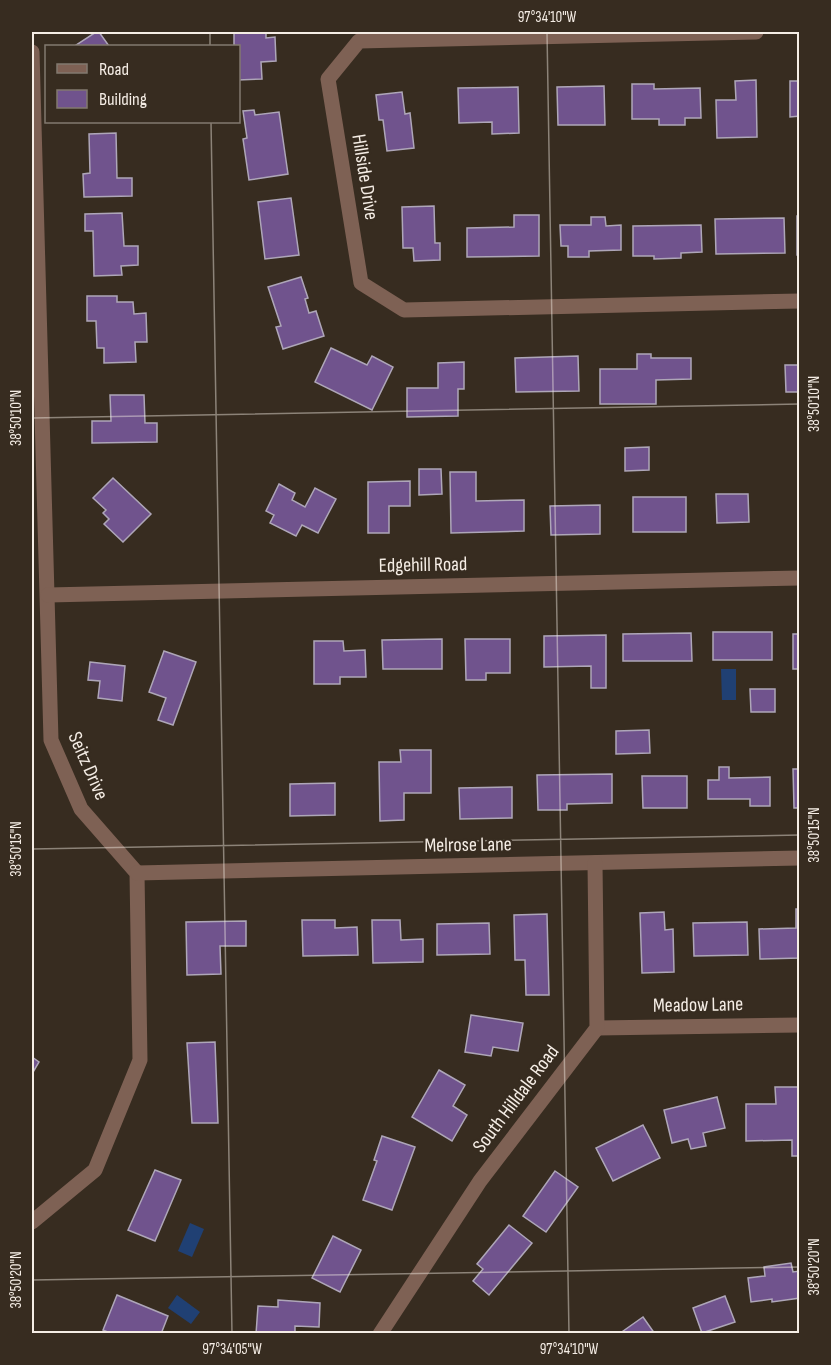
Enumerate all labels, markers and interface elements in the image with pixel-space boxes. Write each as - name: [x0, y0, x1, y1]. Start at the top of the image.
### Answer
- text: 97°34'10"W: [518, 8, 577, 27]
- legend: [45, 45, 240, 123]
- text: Road: [99, 59, 129, 80]
- text: Building: [99, 89, 147, 110]
- street label: Hillside Drive: [346, 132, 384, 222]
- text: 38°50'10"N: [805, 376, 824, 432]
- text: 38°50'10"N: [7, 390, 26, 446]
- street label: Edgehill Road: [378, 552, 468, 578]
- street label: Seitz Drive: [62, 728, 114, 804]
- text: 38°50'15"N: [805, 807, 824, 863]
- text: 38°50'15"N: [7, 821, 26, 877]
- street label: Melrose Lane: [424, 832, 512, 858]
- street label: Meadow Lane: [653, 992, 743, 1018]
- street label: South Hilldale Road: [468, 1040, 564, 1158]
- text: 38°50'20"N: [805, 1238, 824, 1296]
- text: 38°50'20"N: [7, 1251, 26, 1309]
- text: 97°34'05"W: [202, 1340, 262, 1359]
- text: 97°34'10"W: [540, 1340, 599, 1359]

